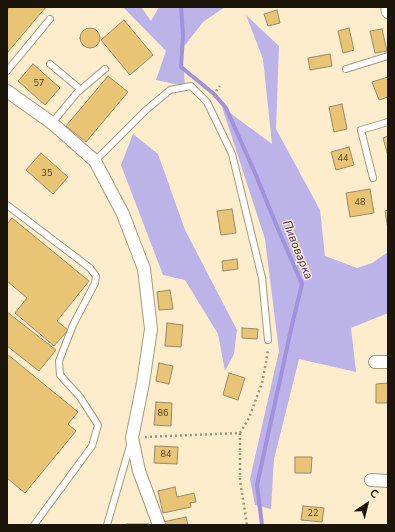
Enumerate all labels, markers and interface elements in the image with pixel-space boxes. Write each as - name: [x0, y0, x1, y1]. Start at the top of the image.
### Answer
- house number: 57: [34, 79, 44, 89]
- house number: 44: [338, 154, 348, 164]
- house number: 35: [42, 169, 52, 179]
- house number: 48: [355, 198, 365, 208]
- water label: Пивоварка: [279, 218, 315, 282]
- house number: 86: [158, 409, 168, 419]
- house number: 84: [161, 450, 171, 460]
- north arrow: [347, 484, 387, 524]
- text: С: [367, 485, 382, 502]
- house number: 22: [308, 509, 318, 519]

